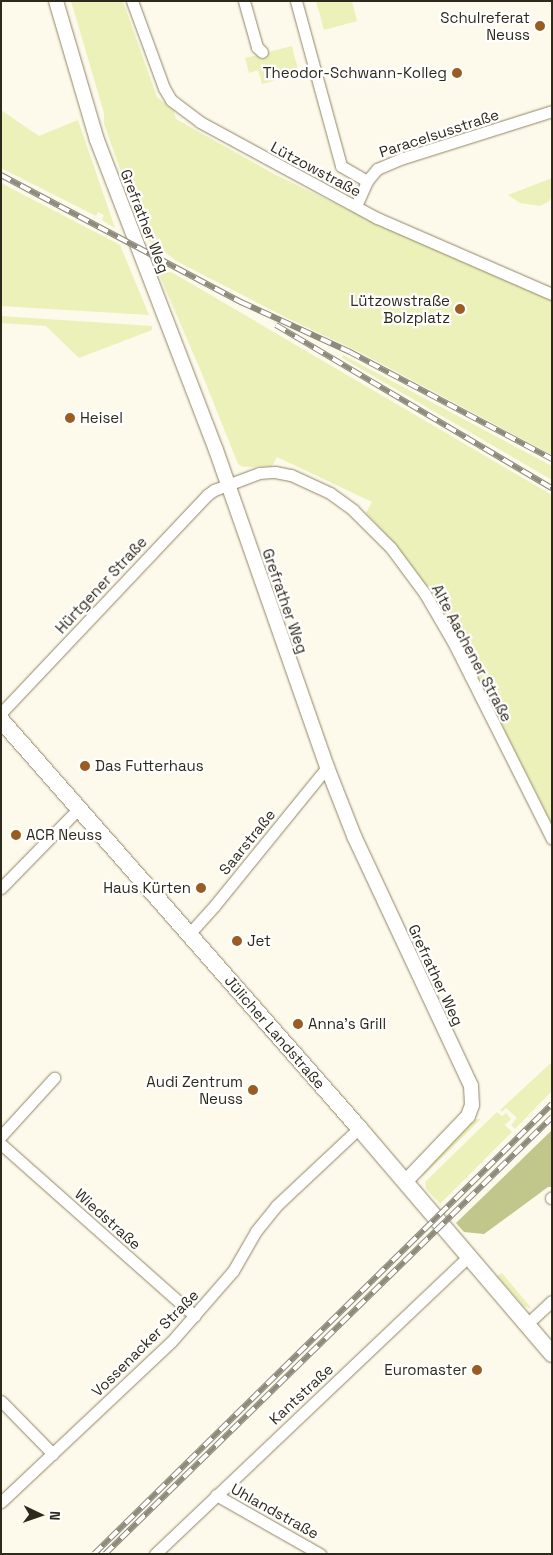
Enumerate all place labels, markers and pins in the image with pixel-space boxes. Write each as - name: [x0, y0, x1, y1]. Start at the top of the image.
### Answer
- place label: Schulreferat Neuss: [440, 8, 530, 43]
- marker: Schulreferat Neuss: [534, 20, 546, 32]
- place label: Theodor-Schwann-Kolleg: [263, 64, 447, 82]
- marker: Theodor-Schwann-Kolleg: [451, 67, 463, 79]
- place label: Lützowstraße Bolzplatz: [350, 291, 450, 326]
- marker: Lützowstraße Bolzplatz: [454, 303, 466, 315]
- place label: Heisel: [80, 409, 123, 427]
- marker: Heisel: [64, 412, 76, 424]
- place label: Das Futterhaus: [95, 757, 204, 775]
- marker: Das Futterhaus: [79, 760, 91, 772]
- place label: ACR Neuss: [26, 826, 102, 844]
- marker: ACR Neuss: [10, 829, 22, 841]
- place label: Haus Kürten: [103, 879, 191, 897]
- marker: Haus Kürten: [195, 882, 207, 894]
- place label: Jet: [247, 932, 271, 950]
- marker: Jet: [231, 935, 243, 947]
- place label: Anna's Grill: [308, 1015, 386, 1033]
- marker: Anna's Grill: [292, 1018, 304, 1030]
- place label: Audi Zentrum Neuss: [146, 1072, 243, 1107]
- marker: Audi Zentrum Neuss: [247, 1084, 259, 1096]
- place label: Euromaster: [384, 1361, 467, 1379]
- marker: Euromaster: [471, 1364, 483, 1376]

